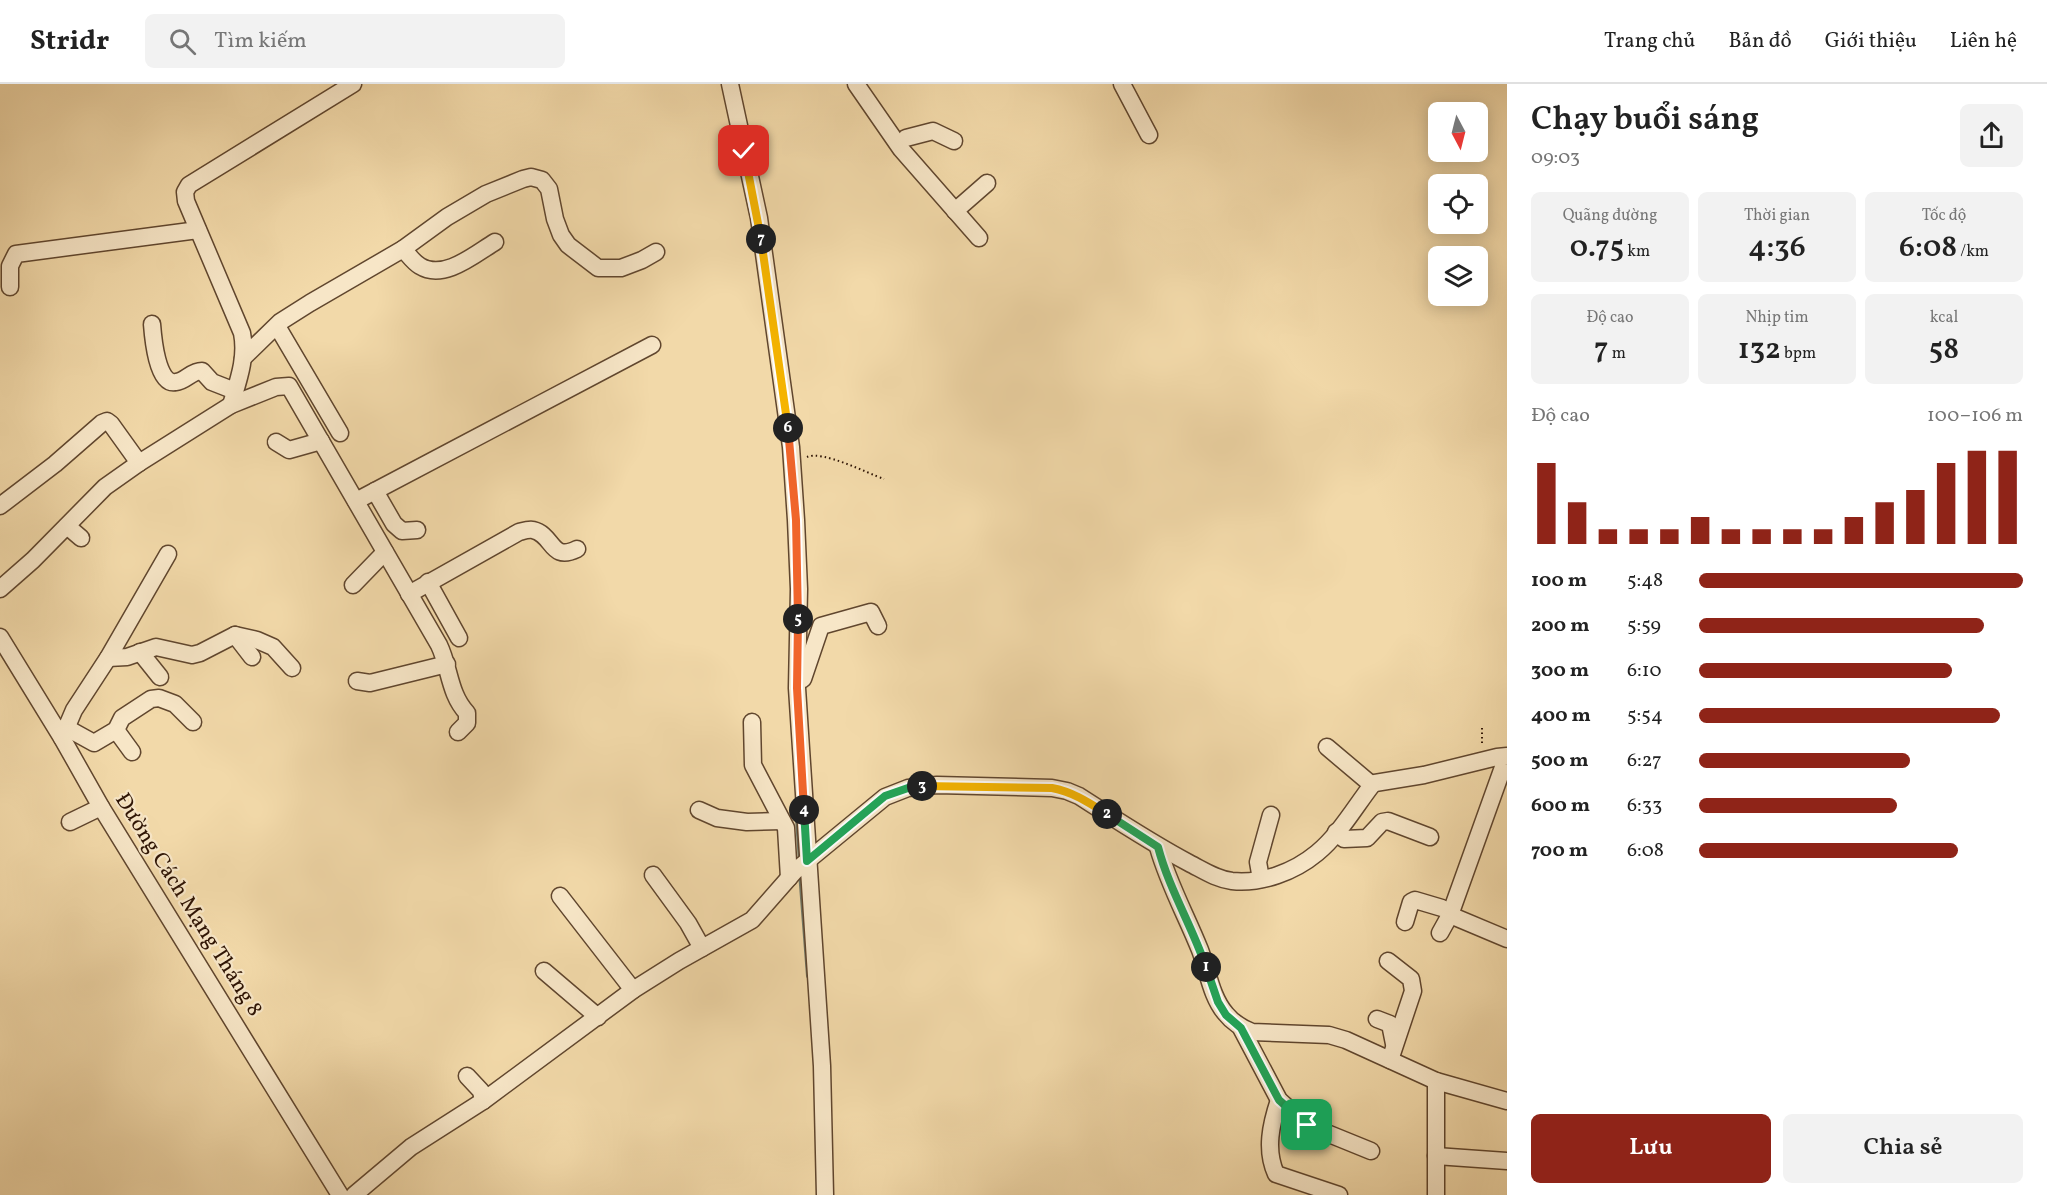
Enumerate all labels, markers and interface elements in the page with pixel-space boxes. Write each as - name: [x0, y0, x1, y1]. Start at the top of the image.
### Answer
- search box: [145, 14, 565, 68]
- text: Stridr: [30, 22, 109, 61]
- icon: search: [166, 25, 199, 58]
- text: Tìm kiếm: [214, 26, 307, 57]
- text: Trang chủ: [1604, 27, 1695, 56]
- text: Bản đồ: [1728, 27, 1792, 56]
- text: Giới thiệu: [1825, 27, 1917, 56]
- text: Liên hệ: [1950, 27, 2017, 56]
- text: Chạy buổi sáng: [1531, 98, 1759, 144]
- north arrow: [1428, 102, 1488, 162]
- map controls: [1428, 102, 1488, 306]
- button: share: [1960, 104, 2023, 167]
- pin: [718, 125, 769, 176]
- icon: check: [727, 134, 760, 167]
- text: 09:03: [1531, 144, 1580, 172]
- button: locate: [1428, 174, 1488, 234]
- text: Quãng đường: [1563, 205, 1657, 227]
- text: Thời gian: [1744, 205, 1810, 227]
- text: Tốc độ: [1922, 205, 1966, 227]
- pin: 7: [746, 224, 776, 254]
- text: 0.75: [1570, 227, 1624, 269]
- text: 4:36: [1748, 227, 1806, 269]
- text: 6:08: [1899, 227, 1957, 269]
- text: 7: [757, 228, 765, 250]
- text: km: [1624, 241, 1650, 263]
- text: /km: [1957, 241, 1989, 263]
- button: layers: [1428, 246, 1488, 306]
- text: Độ cao: [1586, 307, 1634, 329]
- text: Nhịp tim: [1745, 307, 1809, 329]
- text: kcal: [1930, 307, 1958, 329]
- text: 7: [1594, 329, 1609, 371]
- text: 132: [1738, 329, 1781, 371]
- text: 58: [1929, 329, 1959, 371]
- text: m: [1609, 343, 1626, 365]
- text: bpm: [1781, 343, 1816, 365]
- text: Độ cao: [1531, 402, 1590, 430]
- text: 100–106 m: [1927, 402, 2023, 430]
- pin: 6: [773, 413, 803, 443]
- text: 6: [784, 417, 792, 439]
- text: 100 m: [1531, 567, 1587, 595]
- text: 5:48: [1627, 567, 1663, 595]
- pin: 5: [783, 604, 813, 634]
- text: 5: [794, 608, 802, 630]
- text: 200 m: [1531, 612, 1589, 640]
- text: 5:59: [1627, 612, 1661, 640]
- text: 300 m: [1531, 657, 1589, 685]
- text: 6:10: [1627, 657, 1662, 685]
- text: 400 m: [1531, 702, 1591, 730]
- text: 5:54: [1627, 702, 1663, 730]
- text: 500 m: [1531, 747, 1589, 775]
- text: 6:27: [1627, 747, 1662, 775]
- pin: 3: [907, 771, 937, 801]
- text: 3: [918, 775, 926, 797]
- street label: Đường Cách Mạng Tháng 8: [106, 787, 270, 1023]
- text: 600 m: [1531, 792, 1590, 820]
- text: 6:33: [1627, 792, 1662, 820]
- pin: 4: [789, 795, 819, 825]
- text: 4: [799, 799, 809, 821]
- pin: 2: [1092, 799, 1122, 829]
- text: 2: [1103, 803, 1111, 825]
- text: 700 m: [1531, 837, 1588, 865]
- text: 6:08: [1627, 837, 1664, 865]
- pin: 1: [1191, 952, 1221, 982]
- text: 1: [1203, 956, 1209, 978]
- pin: [1281, 1099, 1332, 1150]
- icon: arrive: [1290, 1108, 1323, 1141]
- button: Lưu: [1531, 1114, 1771, 1183]
- button: Chia sẻ: [1783, 1114, 2023, 1183]

